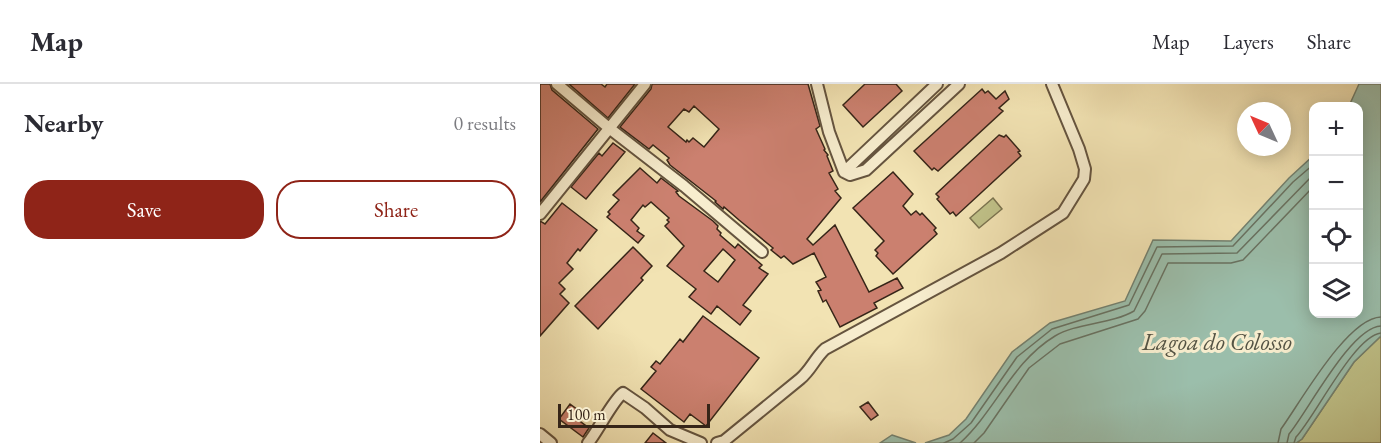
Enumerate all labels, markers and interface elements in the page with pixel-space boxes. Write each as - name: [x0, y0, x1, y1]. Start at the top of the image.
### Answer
- text: Map: [30, 23, 83, 59]
- text: Map: [1152, 28, 1190, 55]
- text: Layers: [1223, 28, 1274, 55]
- text: Share: [1307, 28, 1351, 55]
- north arrow: [1237, 102, 1291, 156]
- map controls: [1309, 102, 1363, 318]
- button: +: [1309, 102, 1363, 156]
- text: Nearby: [24, 106, 104, 140]
- text: 0 results: [453, 110, 516, 136]
- button: −: [1309, 156, 1363, 210]
- button: Save: [24, 180, 264, 239]
- button: Share: [276, 180, 516, 239]
- button: locate: [1309, 210, 1363, 264]
- button: layers: [1309, 264, 1363, 318]
- water label: Lagoa do Colosso: [1141, 326, 1292, 357]
- scale bar: [558, 401, 710, 428]
- text: 100 m: [567, 404, 606, 425]

